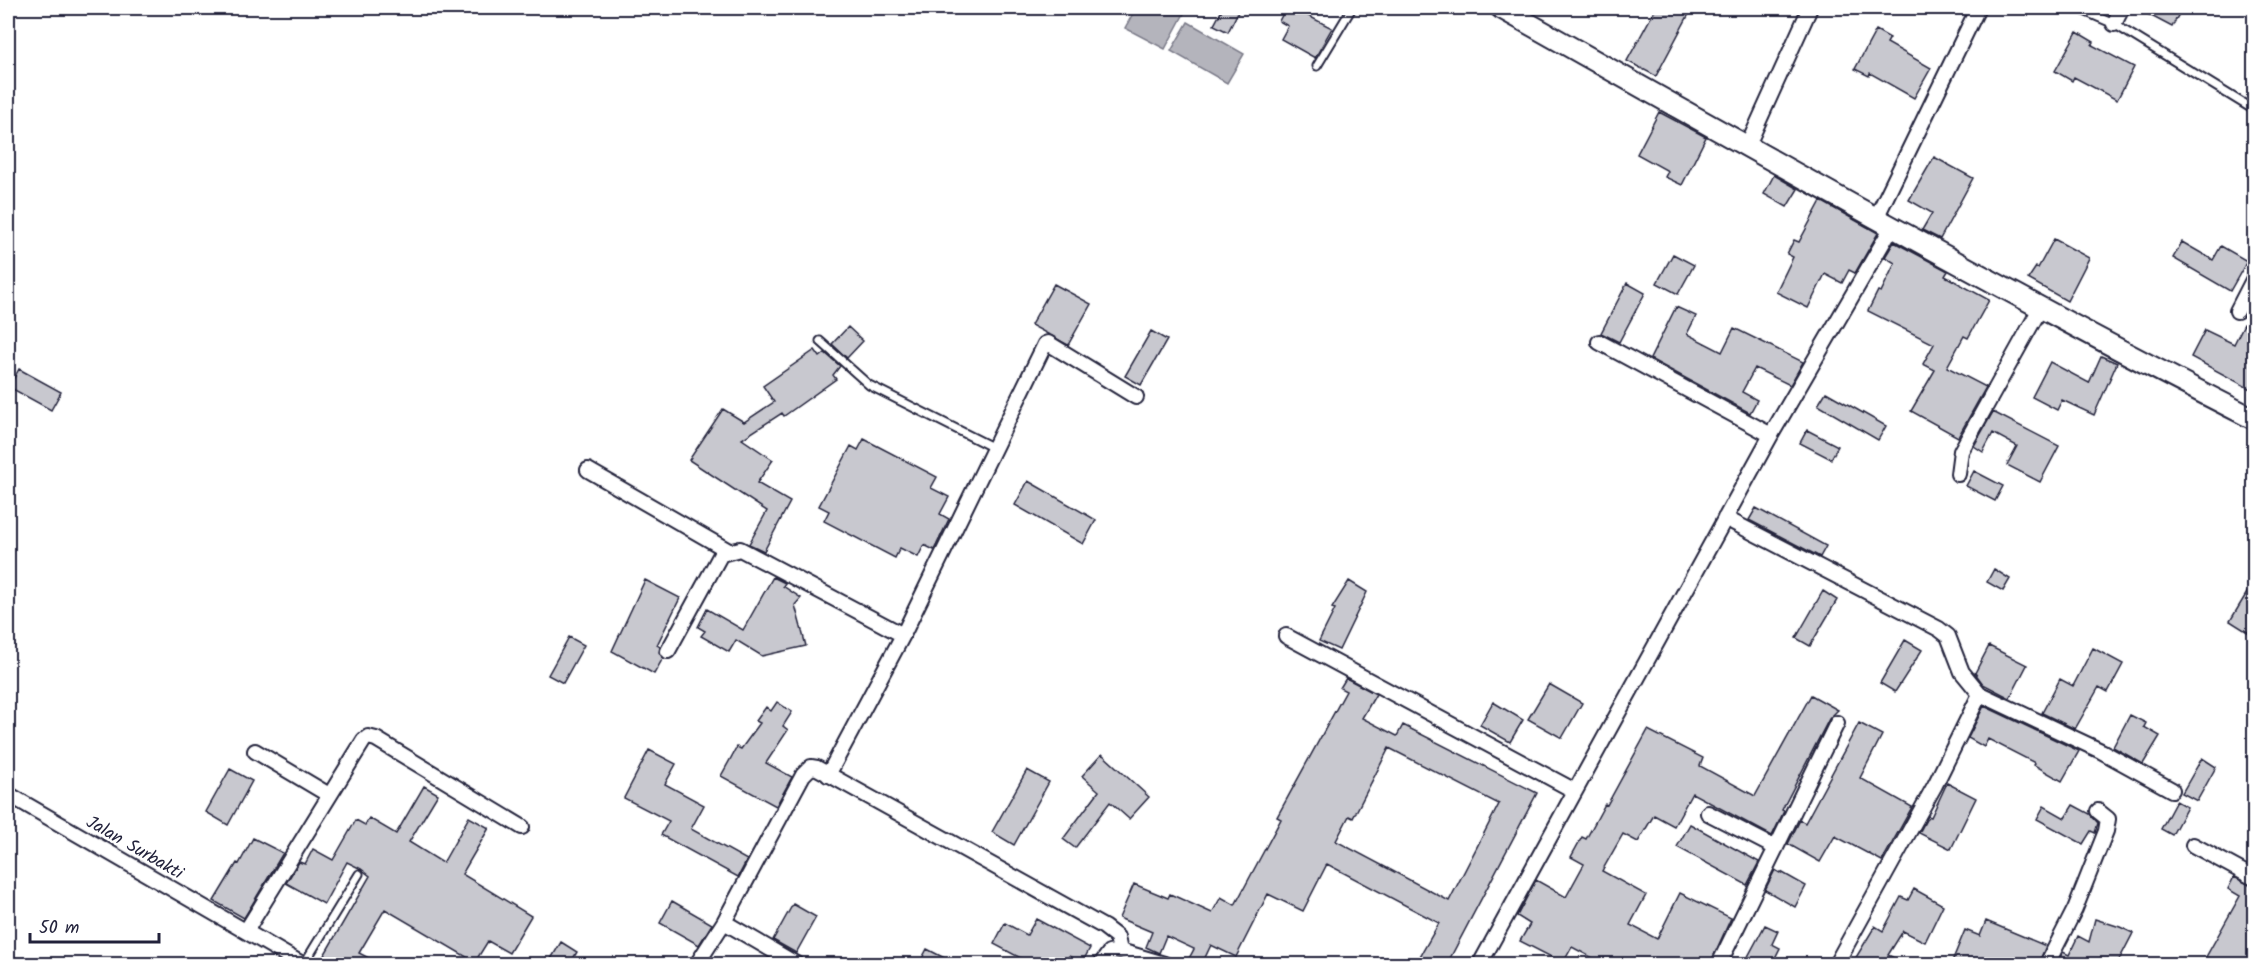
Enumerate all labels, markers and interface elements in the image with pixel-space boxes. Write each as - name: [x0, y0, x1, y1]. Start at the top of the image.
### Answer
- street label: Jalan Surbakti: [80, 809, 189, 888]
- scale bar: [30, 906, 159, 944]
- text: 50 m: [39, 914, 79, 943]

